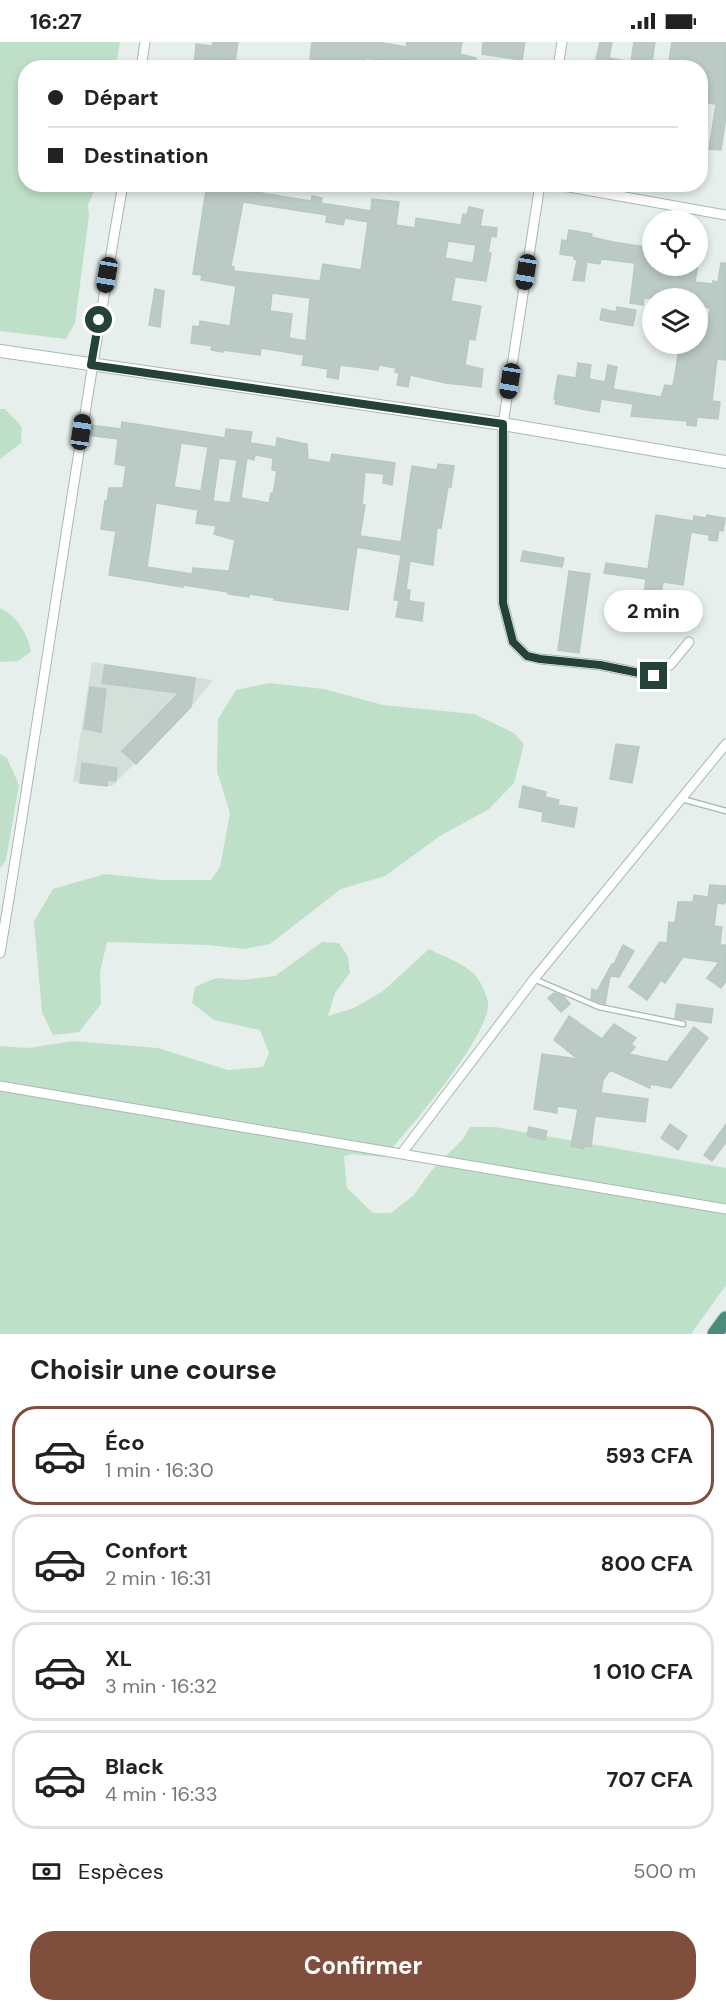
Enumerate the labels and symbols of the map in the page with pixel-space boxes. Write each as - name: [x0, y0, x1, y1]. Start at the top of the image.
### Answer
- car: [514, 253, 538, 291]
- car: [95, 256, 119, 294]
- route start: [85, 306, 112, 333]
- car: [498, 362, 522, 400]
- car: [70, 413, 92, 451]
- callout: 2 min: [604, 589, 704, 631]
- route end: [640, 662, 667, 689]

